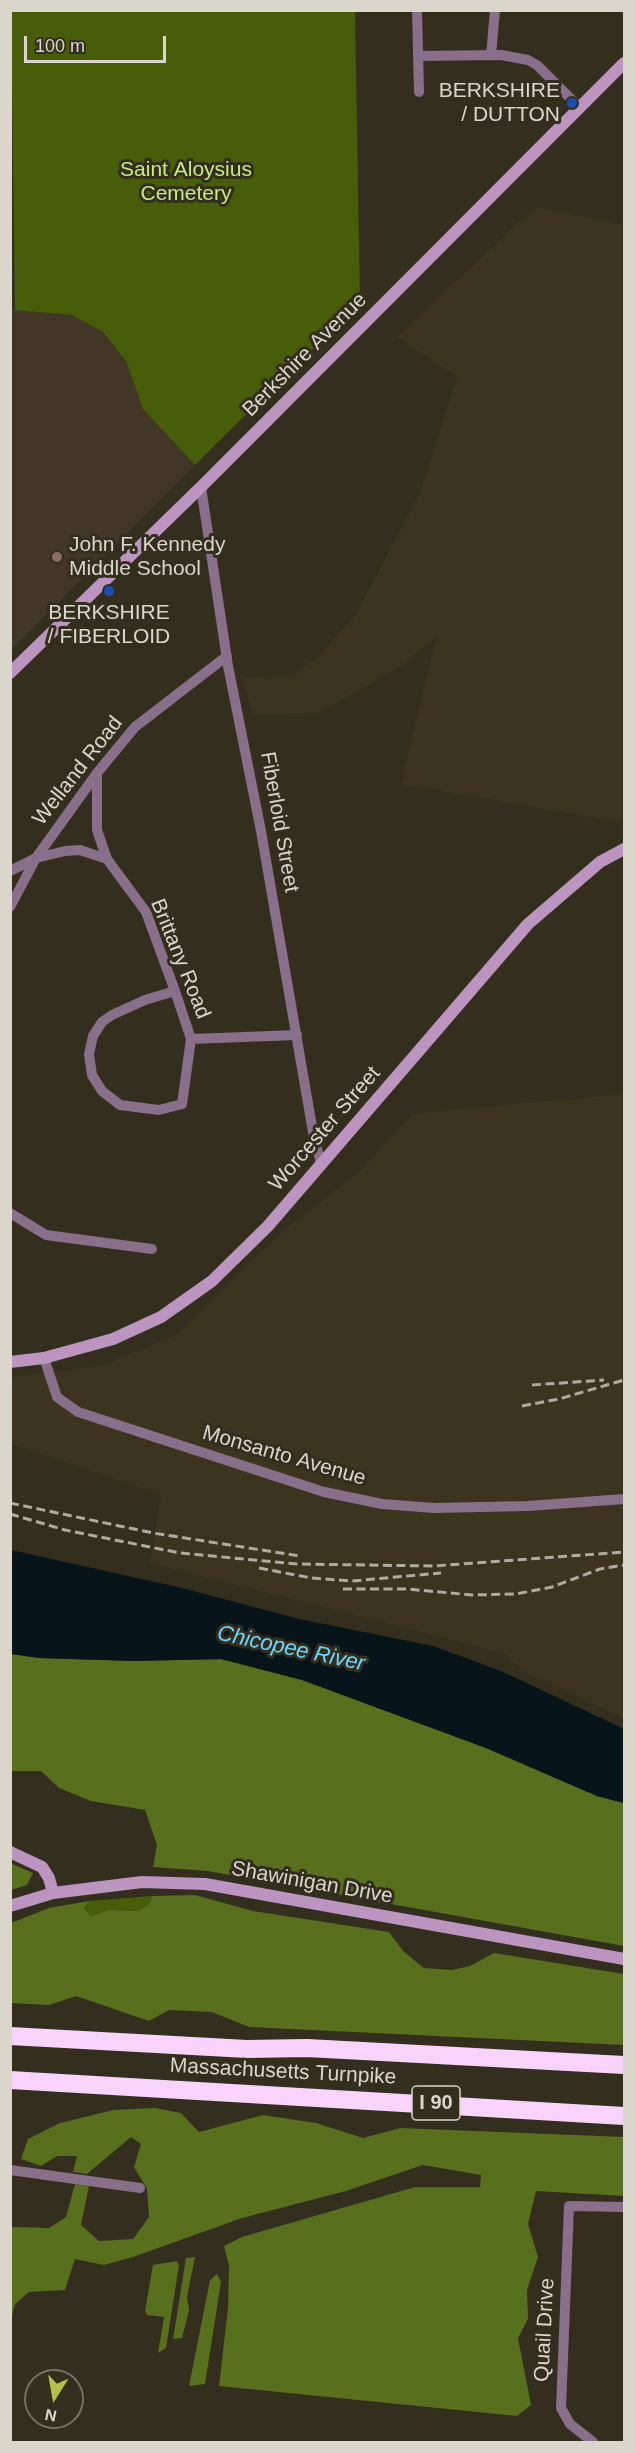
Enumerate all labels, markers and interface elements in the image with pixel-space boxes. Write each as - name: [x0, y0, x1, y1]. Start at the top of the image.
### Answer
- scale bar: [27, 24, 170, 62]
- text: 100 m: [35, 36, 85, 56]
- place label: BERKSHIRE / DUTTON: [439, 78, 560, 128]
- marker: BERKSHIRE / DUTTON: [565, 96, 579, 110]
- park label: Saint Aloysius Cemetery: [120, 157, 252, 207]
- street label: Berkshire Avenue: [238, 288, 372, 422]
- place label: John F. Kennedy Middle School: [69, 532, 225, 582]
- marker: John F. Kennedy Middle School: [50, 550, 64, 564]
- marker: BERKSHIRE / FIBERLOID: [102, 584, 116, 598]
- place label: BERKSHIRE / FIBERLOID: [48, 600, 170, 650]
- street label: Welland Road: [28, 711, 128, 831]
- street label: Fiberloid Street: [254, 750, 304, 894]
- street label: Brittany Road: [144, 895, 216, 1023]
- street label: Worcester Street: [264, 1061, 386, 1197]
- street label: Monsanto Avenue: [199, 1421, 369, 1491]
- water label: Chicopee River: [215, 1620, 367, 1678]
- street label: Shawinigan Drive: [229, 1856, 395, 1910]
- street label: Massachusetts Turnpike: [169, 2053, 397, 2091]
- road number: I 90: [412, 2086, 460, 2120]
- street label: Quail Drive: [530, 2277, 560, 2383]
- north arrow: [24, 2369, 84, 2429]
- text: N: [44, 2406, 58, 2425]

